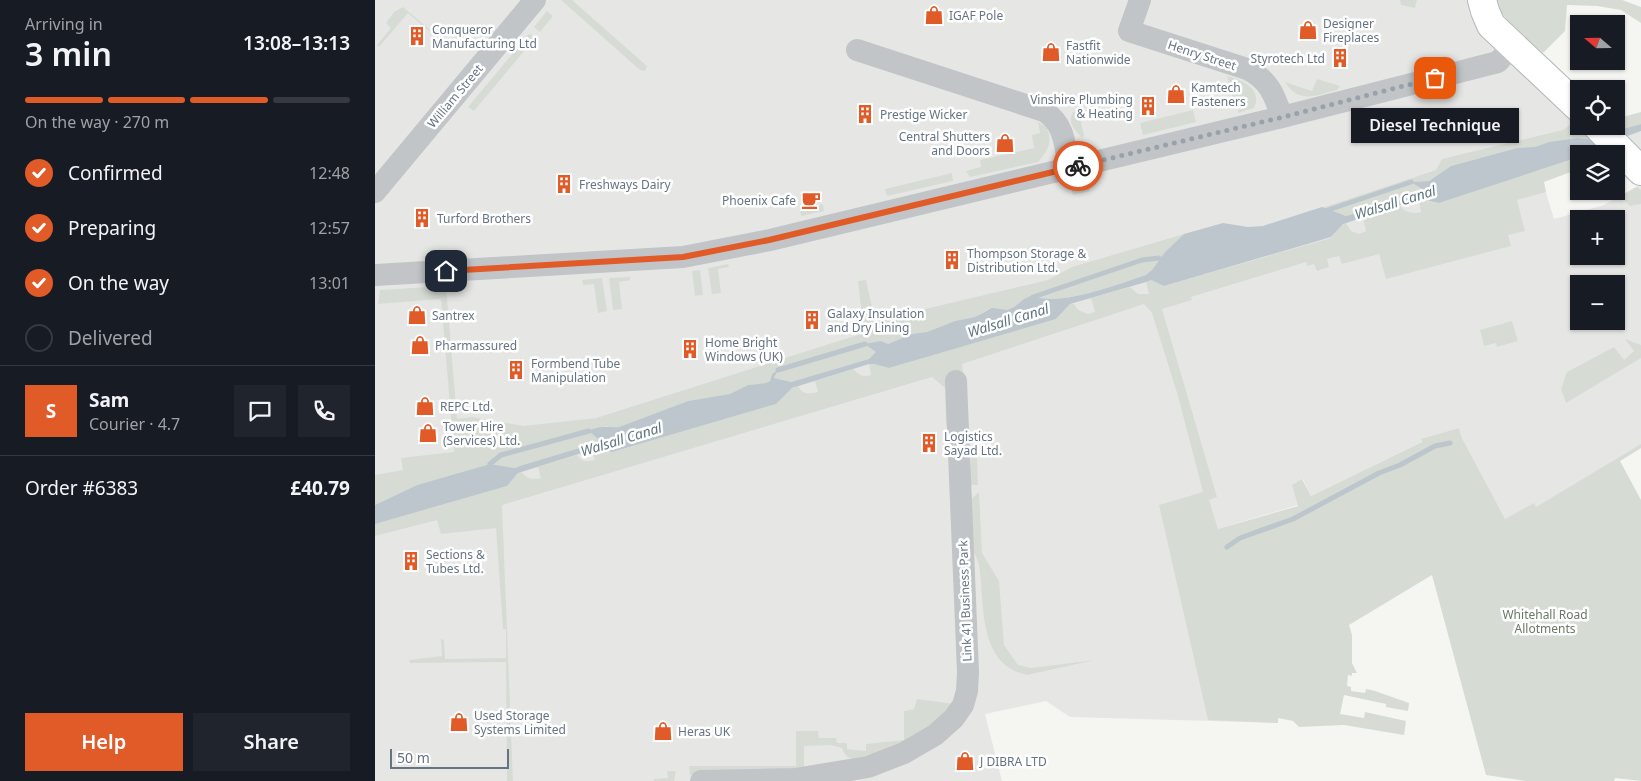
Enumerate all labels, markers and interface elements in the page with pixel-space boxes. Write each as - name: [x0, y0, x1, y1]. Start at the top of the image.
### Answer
- shop icon: IGAF Pole: [923, 4, 945, 26]
- place label: IGAF Pole: [949, 7, 1003, 24]
- text: Arriving in: [25, 13, 103, 35]
- place label: Designer Fireplaces: [1323, 15, 1380, 46]
- north arrow: [1570, 15, 1625, 70]
- map controls: [1570, 15, 1625, 330]
- shop icon: Designer Fireplaces: [1297, 19, 1319, 41]
- place label: Conqueror Manufacturing Ltd: [432, 21, 537, 52]
- building icon: Conqueror Manufacturing Ltd: [406, 25, 428, 47]
- text: 13:08–13:13: [243, 30, 350, 56]
- text: 3 min: [25, 32, 112, 75]
- street label: Henry Street: [1166, 36, 1239, 74]
- place label: Fastfit Nationwide: [1066, 37, 1131, 68]
- shop icon: Fastfit Nationwide: [1040, 41, 1062, 63]
- building icon: Styrotech Ltd: [1329, 47, 1351, 69]
- place label: Styrotech Ltd: [1251, 50, 1325, 67]
- pin: [1414, 57, 1456, 99]
- street label: William Street: [423, 60, 487, 131]
- icon: bag: [1421, 64, 1449, 92]
- place label: Kamtech Fasteners: [1191, 79, 1246, 110]
- button: locate: [1570, 80, 1625, 135]
- shop icon: Kamtech Fasteners: [1165, 83, 1187, 105]
- place label: Vinshire Plumbing & Heating: [1030, 91, 1133, 122]
- building icon: Vinshire Plumbing & Heating: [1137, 95, 1159, 117]
- building icon: Prestige Wicker: [854, 103, 876, 125]
- place label: Prestige Wicker: [880, 106, 967, 123]
- callout: Diesel Technique: [1351, 108, 1519, 143]
- text: On the way · 270 m: [25, 111, 169, 133]
- text: Diesel Technique: [1369, 114, 1501, 136]
- place label: Central Shutters and Doors: [899, 128, 990, 159]
- shop icon: Central Shutters and Doors: [994, 132, 1016, 154]
- courier: [1053, 141, 1103, 191]
- button: layers: [1570, 145, 1625, 200]
- icon: bike: [1064, 152, 1092, 180]
- icon: check: [25, 159, 53, 187]
- text: Confirmed: [68, 160, 163, 186]
- text: 12:48: [309, 162, 350, 184]
- building icon: Freshways Dairy: [553, 173, 575, 195]
- place label: Freshways Dairy: [579, 176, 672, 193]
- water label: Walsall Canal: [1352, 181, 1438, 223]
- cafe icon: Phoenix Cafe: [800, 189, 822, 211]
- place label: Phoenix Cafe: [722, 192, 796, 209]
- building icon: Turford Brothers: [411, 207, 433, 229]
- place label: Turford Brothers: [437, 210, 531, 227]
- button: +: [1570, 210, 1625, 265]
- icon: check: [25, 214, 53, 242]
- text: Preparing: [68, 215, 156, 241]
- text: 12:57: [309, 217, 350, 239]
- place label: Thompson Storage & Distribution Ltd.: [967, 245, 1086, 276]
- building icon: Thompson Storage & Distribution Ltd.: [941, 249, 963, 271]
- pin: [425, 250, 467, 292]
- icon: home: [432, 257, 460, 285]
- icon: check: [25, 269, 53, 297]
- text: On the way: [68, 270, 169, 296]
- text: 13:01: [309, 272, 350, 294]
- button: −: [1570, 275, 1625, 330]
- water label: Walsall Canal: [965, 299, 1051, 341]
- shop icon: Santrex: [406, 304, 428, 326]
- place label: Galaxy Insulation and Dry Lining: [827, 305, 924, 336]
- place label: Santrex: [432, 307, 475, 324]
- building icon: Galaxy Insulation and Dry Lining: [801, 309, 823, 331]
- text: Delivered: [68, 325, 153, 351]
- shop icon: Pharmassured: [409, 334, 431, 356]
- place label: Home Bright Windows (UK): [705, 334, 783, 365]
- place label: Pharmassured: [435, 337, 517, 354]
- building icon: Home Bright Windows (UK): [679, 338, 701, 360]
- place label: Formbend Tube Manipulation: [531, 355, 621, 386]
- building icon: Formbend Tube Manipulation: [505, 359, 527, 381]
- button: chat: [234, 385, 286, 437]
- button: phone: [298, 385, 350, 437]
- text: Sam: [89, 387, 129, 413]
- shop icon: REPC Ltd.: [414, 395, 436, 417]
- text: S: [46, 398, 56, 424]
- place label: REPC Ltd.: [440, 398, 493, 415]
- text: Courier · 4.7: [89, 413, 180, 435]
- place label: Tower Hire (Services) Ltd.: [443, 418, 520, 449]
- water label: Walsall Canal: [578, 418, 664, 460]
- shop icon: Tower Hire (Services) Ltd.: [417, 422, 439, 444]
- place label: Logistics Sayad Ltd.: [944, 428, 1002, 459]
- building icon: Logistics Sayad Ltd.: [918, 432, 940, 454]
- text: Order #6383: [25, 475, 138, 501]
- text: £40.79: [290, 475, 350, 501]
- street label: Link 41 Business Park: [954, 539, 976, 662]
- place label: Sections & Tubes Ltd.: [426, 546, 485, 577]
- building icon: Sections & Tubes Ltd.: [400, 550, 422, 572]
- park label: Whitehall Road Allotments: [1502, 606, 1588, 637]
- place label: Used Storage Systems Limited: [474, 707, 566, 738]
- shop icon: Used Storage Systems Limited: [448, 711, 470, 733]
- button: Help: [25, 713, 183, 771]
- button: Share: [193, 713, 350, 771]
- shop icon: Heras UK: [652, 720, 674, 742]
- place label: Heras UK: [678, 723, 731, 740]
- scale bar: [390, 746, 509, 769]
- text: 50 m: [397, 748, 430, 767]
- shop icon: J DIBRA LTD: [954, 750, 976, 772]
- place label: J DIBRA LTD: [979, 753, 1047, 770]

